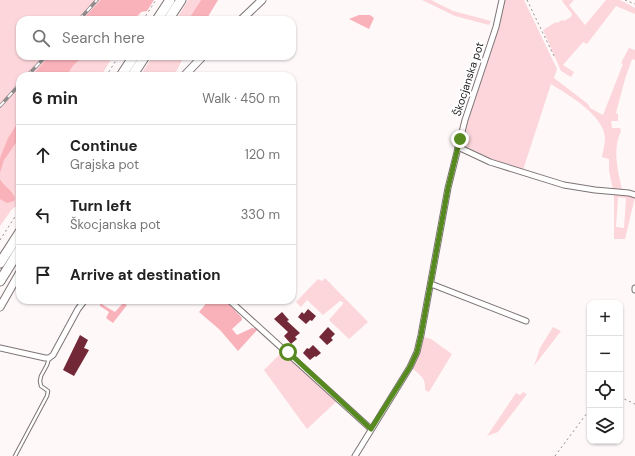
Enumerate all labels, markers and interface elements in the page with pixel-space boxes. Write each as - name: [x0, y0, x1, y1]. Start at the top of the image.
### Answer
- search box: [16, 16, 296, 60]
- icon: search: [30, 27, 52, 49]
- text: Search here: [62, 28, 145, 48]
- street label: Škocjanska pot: [449, 40, 487, 118]
- text: 6 min: [32, 87, 78, 109]
- text: Walk · 450 m: [202, 90, 280, 107]
- route end: [451, 130, 469, 148]
- text: Continue: [70, 136, 138, 156]
- icon: ahead: [32, 144, 54, 166]
- text: 120 m: [245, 146, 280, 163]
- text: Grajska pot: [70, 156, 139, 173]
- text: Turn left: [70, 196, 131, 216]
- icon: left: [32, 204, 54, 226]
- text: 330 m: [241, 206, 280, 223]
- text: Škocjanska pot: [70, 216, 161, 233]
- icon: arrive: [32, 264, 54, 286]
- text: Arrive at destination: [70, 265, 221, 285]
- map controls: [587, 300, 623, 444]
- button: +: [587, 300, 623, 336]
- button: −: [587, 336, 623, 372]
- route start: [279, 343, 297, 361]
- button: locate: [587, 372, 623, 408]
- button: layers: [587, 408, 623, 444]

